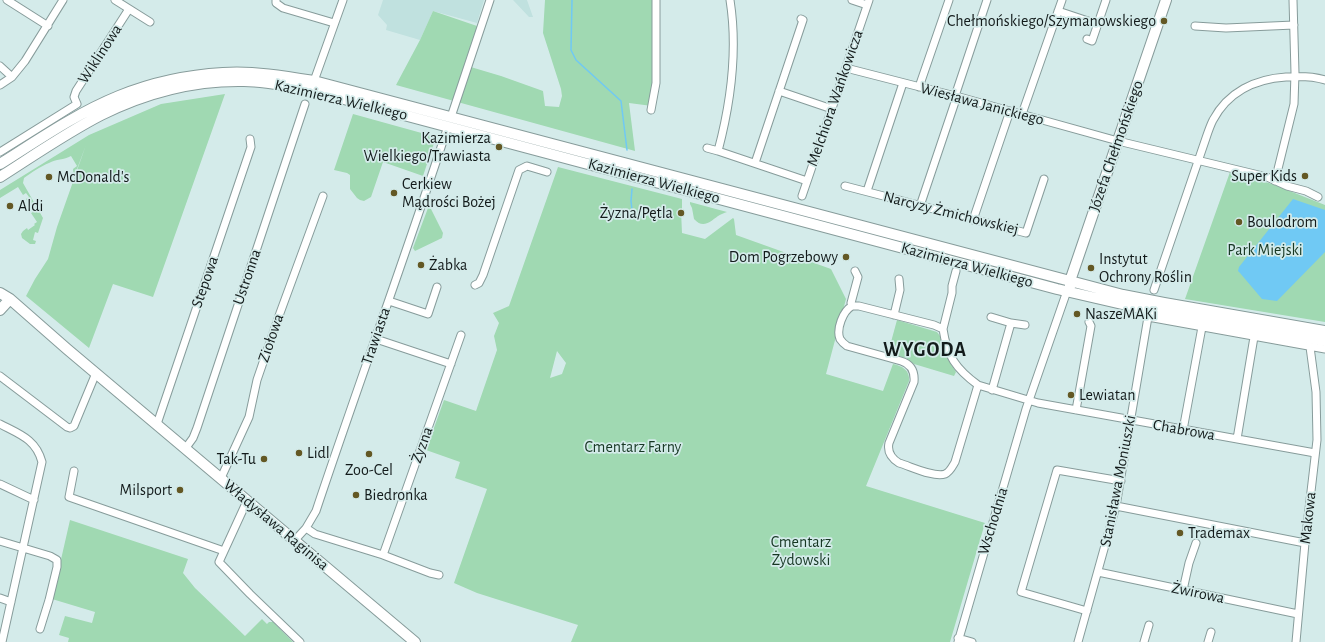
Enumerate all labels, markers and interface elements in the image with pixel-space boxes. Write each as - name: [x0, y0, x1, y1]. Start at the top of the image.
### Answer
- place label: Chełmońskiego/Szymanowskiego: [947, 11, 1156, 31]
- marker: Chełmońskiego/Szymanowskiego: [1159, 16, 1169, 26]
- street label: Wiklinowa: [74, 21, 126, 87]
- street label: Melchiora Wańkowicza: [803, 27, 867, 169]
- street label: Kazimierza Wielkiego: [273, 75, 409, 125]
- street label: Wiesława Janickiego: [918, 78, 1046, 130]
- street label: Józefa Chełmońskiego: [1085, 78, 1147, 214]
- place label: Kazimierza Wielkiego/Trawiasta: [363, 128, 491, 166]
- marker: Kazimierza Wielkiego/Trawiasta: [494, 142, 504, 152]
- street label: Kazimierza Wielkiego: [586, 154, 722, 208]
- place label: Super Kids: [1231, 166, 1297, 186]
- place label: McDonald's: [57, 167, 129, 187]
- marker: Super Kids: [1300, 171, 1310, 181]
- marker: McDonald's: [44, 172, 54, 182]
- place label: Cerkiew Mądrości Bożej: [402, 174, 496, 212]
- street label: Narcyzy Żmichowskiej: [881, 187, 1021, 239]
- marker: Cerkiew Mądrości Bożej: [389, 188, 399, 198]
- place label: Aldi: [18, 196, 43, 216]
- marker: Aldi: [5, 201, 15, 211]
- place label: Żyzna/Pętla: [600, 203, 673, 223]
- marker: Żyzna/Pętla: [676, 208, 686, 218]
- place label: Boulodrom: [1247, 212, 1317, 232]
- marker: Boulodrom: [1234, 217, 1244, 227]
- street label: Kazimierza Wielkiego: [899, 238, 1035, 292]
- park label: Park Miejski: [1227, 240, 1303, 260]
- street label: Ustronna: [229, 247, 265, 307]
- place label: Dom Pogrzebowy: [729, 247, 838, 267]
- place label: Instytut Ochrony Roślin: [1099, 249, 1192, 287]
- marker: Dom Pogrzebowy: [841, 252, 851, 262]
- street label: Stepowa: [187, 254, 223, 310]
- place label: Żabka: [429, 255, 467, 275]
- marker: Żabka: [416, 260, 426, 270]
- marker: Instytut Ochrony Roślin: [1086, 263, 1096, 273]
- place label: NaszeMAKi: [1085, 304, 1157, 324]
- street label: Trawiasta: [357, 305, 395, 367]
- marker: NaszeMAKi: [1072, 309, 1082, 319]
- street label: Ziołowa: [254, 311, 288, 365]
- district label: WYGODA: [883, 338, 967, 362]
- place label: Lewiatan: [1079, 385, 1135, 405]
- marker: Lewiatan: [1066, 390, 1076, 400]
- street label: Stanisława Moniuszki: [1096, 413, 1140, 549]
- street label: Chabrowa: [1151, 415, 1217, 445]
- street label: Żyzna: [407, 424, 437, 466]
- park label: Cmentarz Farny: [585, 437, 681, 457]
- place label: Lidl: [307, 443, 330, 463]
- marker: Lidl: [294, 448, 304, 458]
- place label: Tak-Tu: [216, 449, 256, 469]
- marker: Zoo-Cel: [364, 449, 374, 459]
- marker: Tak-Tu: [259, 454, 269, 464]
- place label: Zoo-Cel: [345, 460, 393, 480]
- street label: Władysława Raginisa: [219, 475, 333, 575]
- place label: Milsport: [120, 480, 172, 500]
- marker: Milsport: [175, 485, 185, 495]
- place label: Biedronka: [364, 485, 428, 505]
- street label: Wschodnia: [974, 485, 1012, 557]
- marker: Biedronka: [351, 490, 361, 500]
- street label: Makowa: [1296, 491, 1320, 545]
- place label: Trademax: [1188, 523, 1250, 543]
- marker: Trademax: [1175, 528, 1185, 538]
- park label: Cmentarz Żydowski: [771, 532, 831, 570]
- street label: Żwirowa: [1170, 578, 1226, 608]

